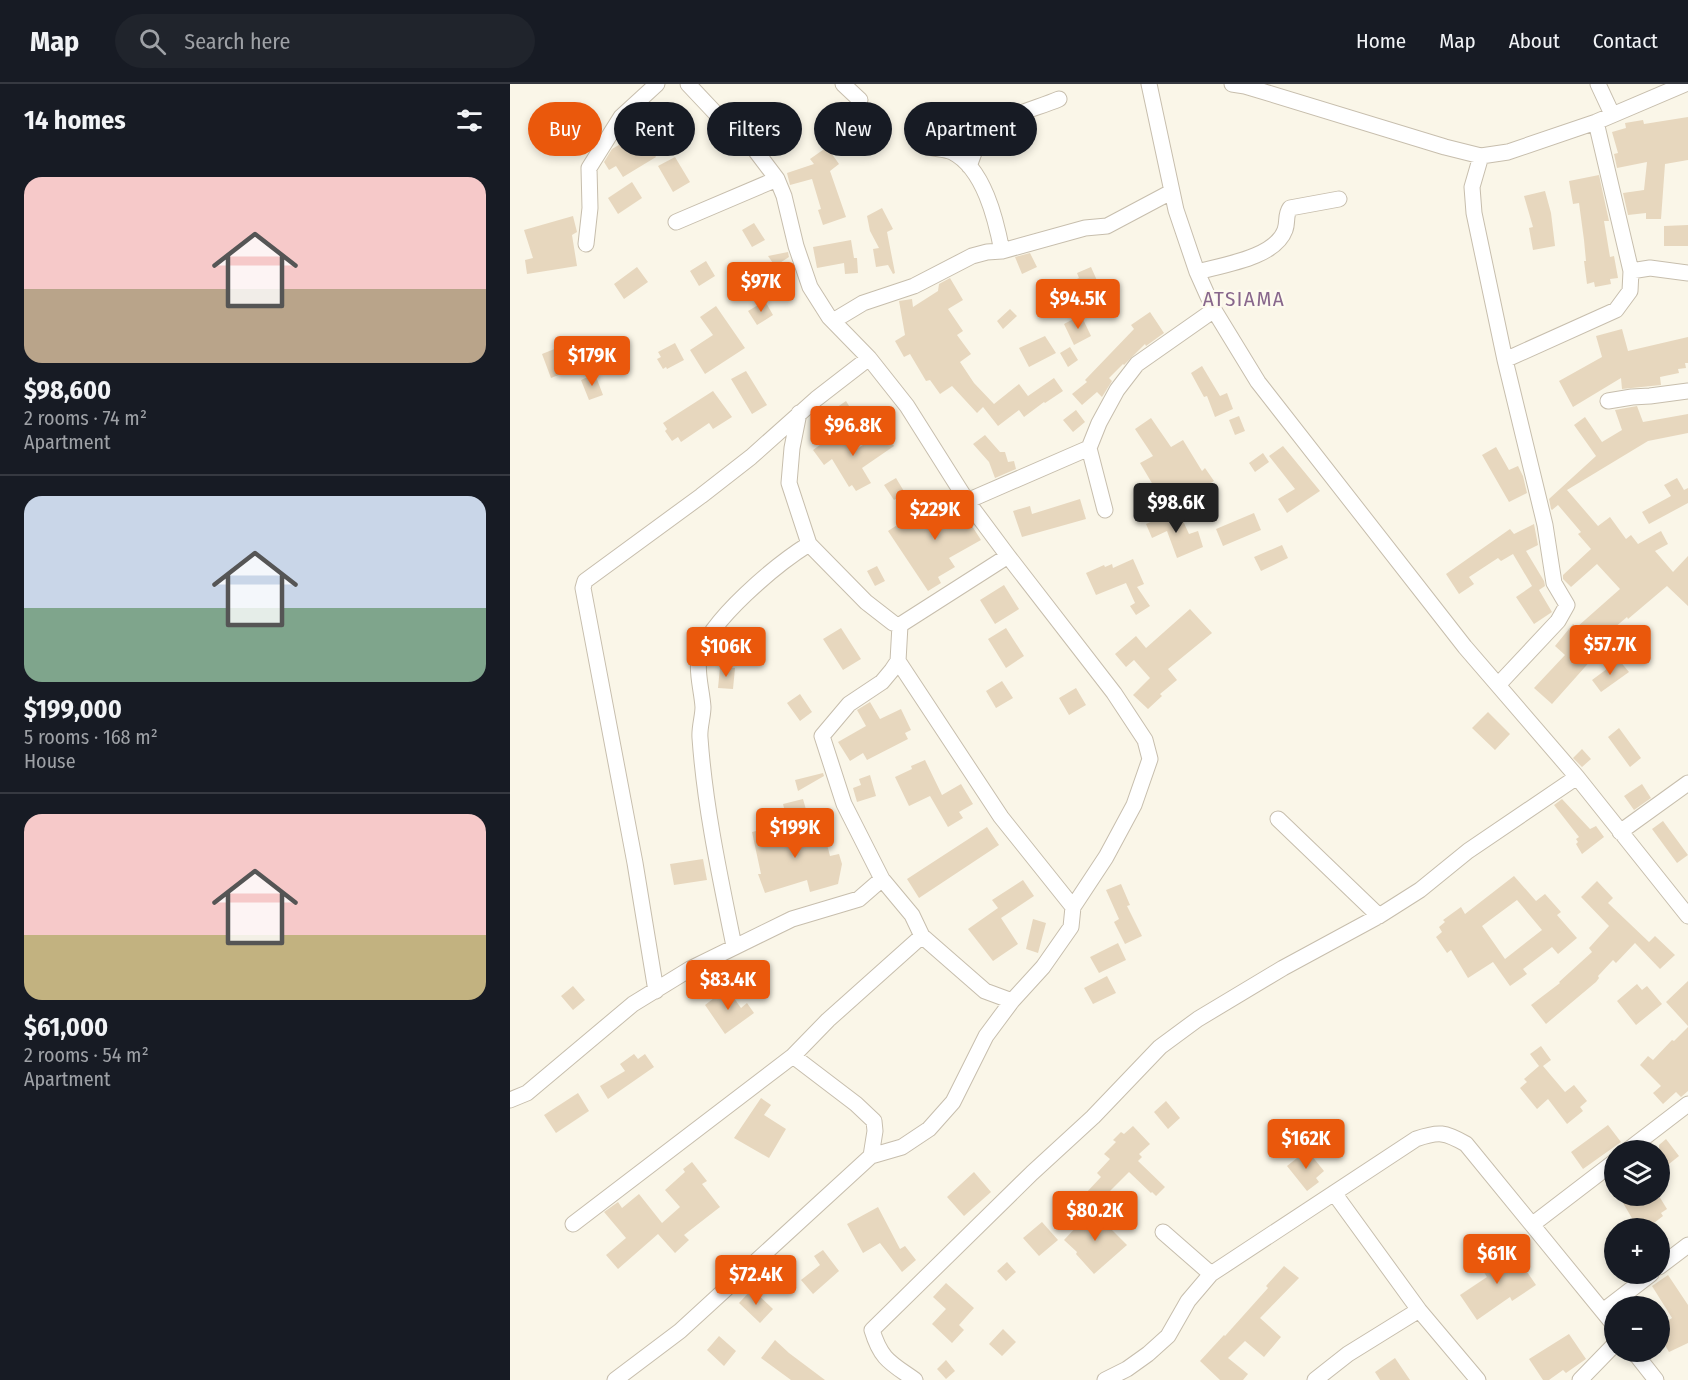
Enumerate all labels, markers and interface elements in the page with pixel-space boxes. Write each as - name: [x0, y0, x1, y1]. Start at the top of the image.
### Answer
- search box: [115, 14, 535, 68]
- text: Map: [30, 25, 79, 58]
- icon: search: [136, 25, 169, 58]
- text: Search here: [184, 28, 290, 55]
- text: Home: [1356, 28, 1406, 54]
- text: Map: [1439, 28, 1476, 54]
- text: About: [1509, 28, 1560, 54]
- text: Contact: [1593, 28, 1658, 54]
- chip: Buy: [528, 102, 602, 156]
- chip: Rent: [614, 102, 695, 156]
- chip: Filters: [707, 102, 802, 156]
- chip: New: [814, 102, 892, 156]
- chip: Apartment: [904, 102, 1037, 156]
- icon: filters: [453, 104, 486, 137]
- text: 14 homes: [24, 105, 126, 136]
- icon: home: [201, 216, 309, 324]
- pin: $97K: [725, 262, 797, 313]
- text: $97K: [741, 269, 781, 293]
- pin: $94.5K: [1029, 279, 1127, 330]
- text: $94.5K: [1050, 286, 1106, 310]
- district label: ATSIAMA: [1203, 286, 1285, 312]
- pin: $179K: [550, 336, 634, 387]
- text: $179K: [568, 343, 616, 367]
- text: $98,600: [24, 375, 111, 406]
- text: 2 rooms · 74 m²: [24, 406, 147, 430]
- pin: $96.8K: [804, 406, 902, 457]
- text: $96.8K: [824, 413, 882, 437]
- text: Apartment: [24, 430, 111, 454]
- pin: $98.6K: [1127, 483, 1225, 534]
- pin: $229K: [893, 490, 977, 541]
- text: $98.6K: [1148, 490, 1205, 514]
- text: $229K: [910, 497, 960, 521]
- icon: home: [201, 535, 309, 643]
- pin: $57.7K: [1561, 625, 1659, 676]
- pin: $106K: [684, 627, 768, 678]
- text: $57.7K: [1584, 632, 1636, 656]
- text: $106K: [701, 634, 751, 658]
- text: $199,000: [24, 694, 122, 725]
- text: 5 rooms · 168 m²: [24, 725, 158, 749]
- text: House: [24, 749, 76, 773]
- pin: $199K: [753, 808, 837, 859]
- text: $199K: [770, 815, 820, 839]
- icon: home: [201, 853, 309, 961]
- pin: $83.4K: [679, 960, 777, 1011]
- text: $83.4K: [700, 967, 756, 991]
- text: $61,000: [24, 1012, 108, 1043]
- text: 2 rooms · 54 m²: [24, 1043, 149, 1067]
- text: Apartment: [24, 1067, 111, 1091]
- pin: $162K: [1264, 1119, 1348, 1170]
- text: $162K: [1282, 1126, 1330, 1150]
- map controls: [1604, 1140, 1670, 1362]
- button: layers: [1604, 1140, 1670, 1206]
- pin: $80.2K: [1046, 1191, 1144, 1242]
- text: $80.2K: [1067, 1198, 1123, 1222]
- button: +: [1604, 1218, 1670, 1284]
- pin: $61K: [1461, 1234, 1533, 1285]
- text: $61K: [1477, 1241, 1517, 1265]
- pin: $72.4K: [707, 1255, 805, 1306]
- text: $72.4K: [729, 1262, 783, 1286]
- button: −: [1604, 1296, 1670, 1362]

